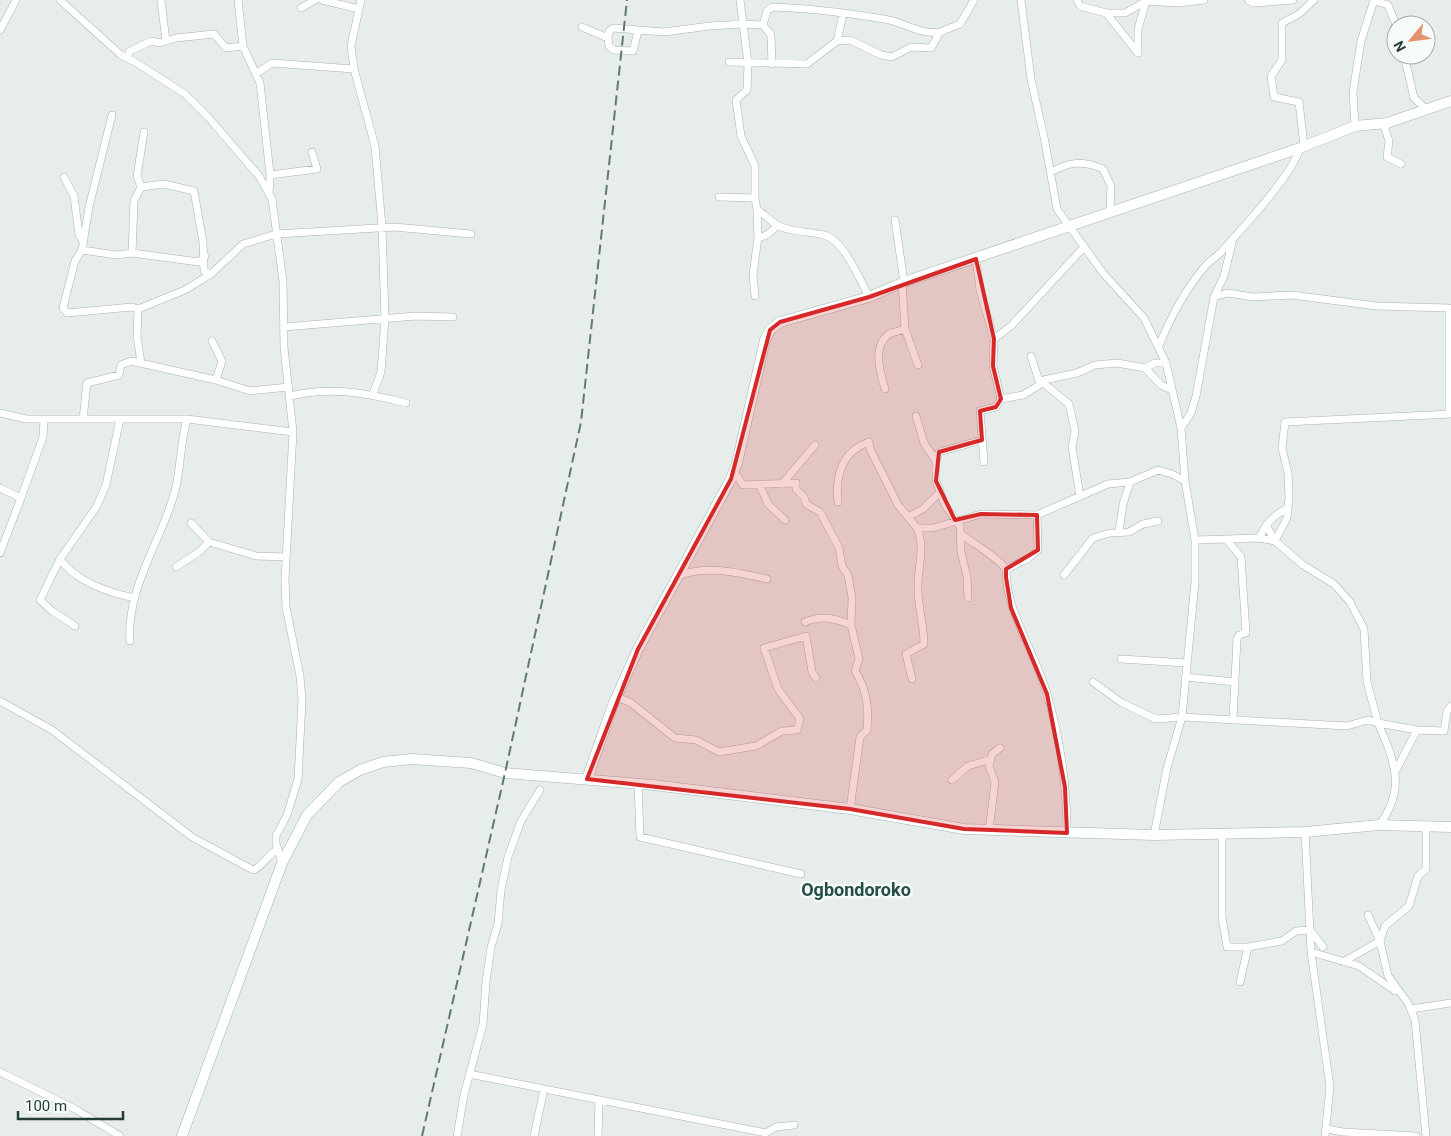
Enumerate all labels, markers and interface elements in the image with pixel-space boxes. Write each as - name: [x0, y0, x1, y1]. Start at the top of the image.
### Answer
- north arrow: [1386, 15, 1436, 65]
- text: N: [1390, 38, 1409, 55]
- district label: Ogbondoroko: [801, 879, 911, 900]
- scale bar: [18, 1088, 122, 1120]
- text: 100 m: [25, 1097, 67, 1115]

